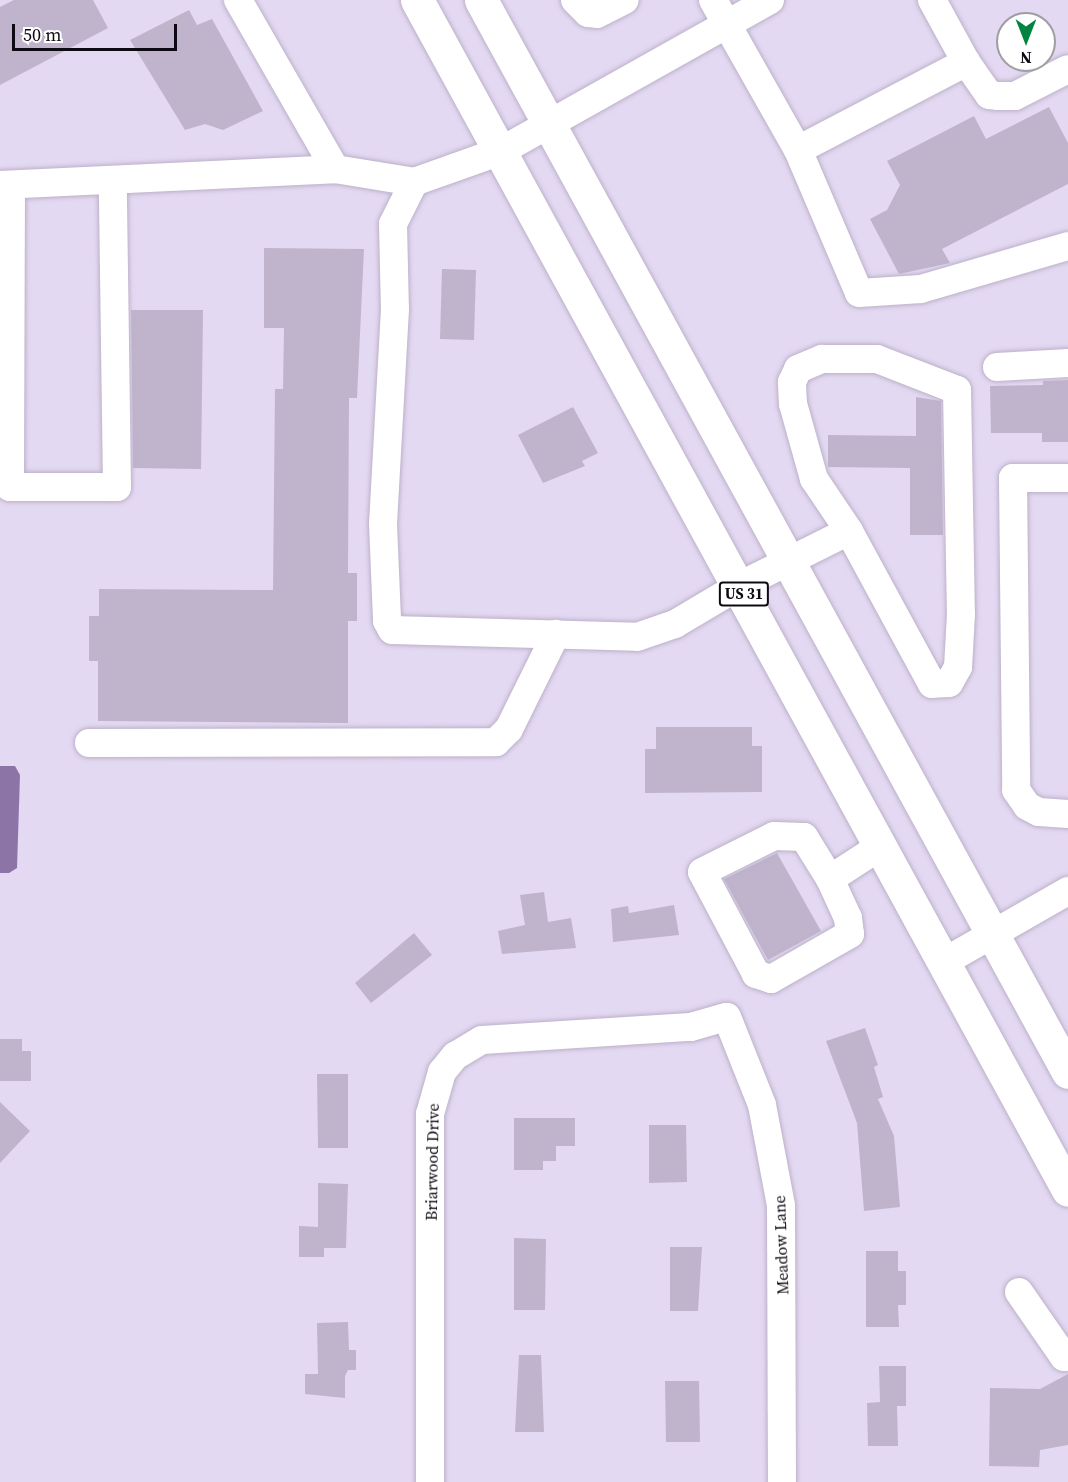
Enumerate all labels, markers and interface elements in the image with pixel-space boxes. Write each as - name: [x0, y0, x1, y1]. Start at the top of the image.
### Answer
- scale bar: [15, 12, 180, 50]
- north arrow: [996, 12, 1056, 72]
- text: 50 m: [23, 22, 61, 47]
- text: N: [1020, 47, 1032, 69]
- road number: US 31: [718, 582, 770, 606]
- street label: Briarwood Drive: [421, 1103, 443, 1221]
- street label: Meadow Lane: [770, 1195, 792, 1295]

